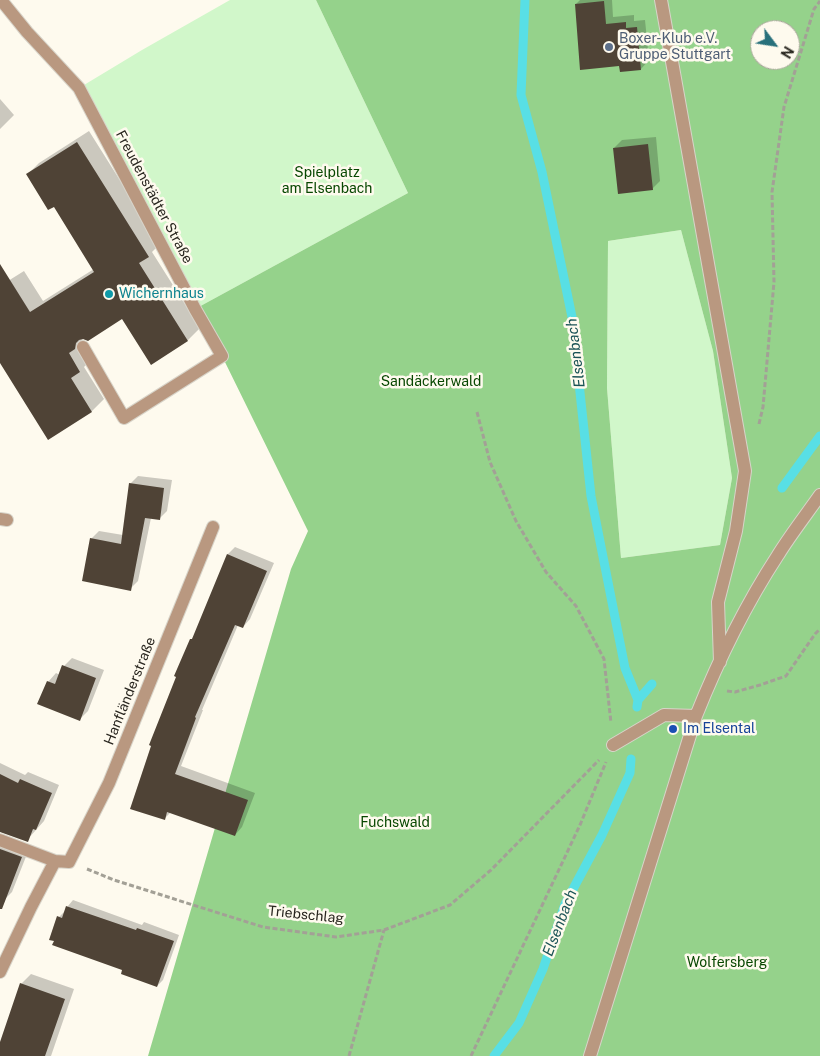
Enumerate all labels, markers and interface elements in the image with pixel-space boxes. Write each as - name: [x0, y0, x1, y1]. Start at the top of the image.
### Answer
- north arrow: [750, 20, 800, 70]
- place label: Boxer-Klub e.V. Gruppe Stuttgart: [619, 31, 731, 64]
- marker: Boxer-Klub e.V. Gruppe Stuttgart: [603, 41, 615, 53]
- text: N: [777, 43, 797, 61]
- street label: Freudenstädter Straße: [112, 128, 196, 266]
- park label: Spielplatz am Elsenbach: [282, 165, 372, 198]
- place label: Wichernhaus: [119, 286, 204, 302]
- marker: Wichernhaus: [103, 288, 115, 300]
- water label: Elsenbach: [563, 317, 589, 389]
- park label: Sandäckerwald: [381, 374, 481, 390]
- street label: Hanfländerstraße: [101, 635, 159, 747]
- place label: Im Elsental: [683, 721, 755, 737]
- marker: Im Elsental: [667, 723, 679, 735]
- park label: Fuchswald: [360, 815, 430, 831]
- water label: Elsenbach: [539, 887, 581, 959]
- street label: Triebschlag: [267, 903, 345, 927]
- park label: Wolfersberg: [687, 955, 767, 971]

